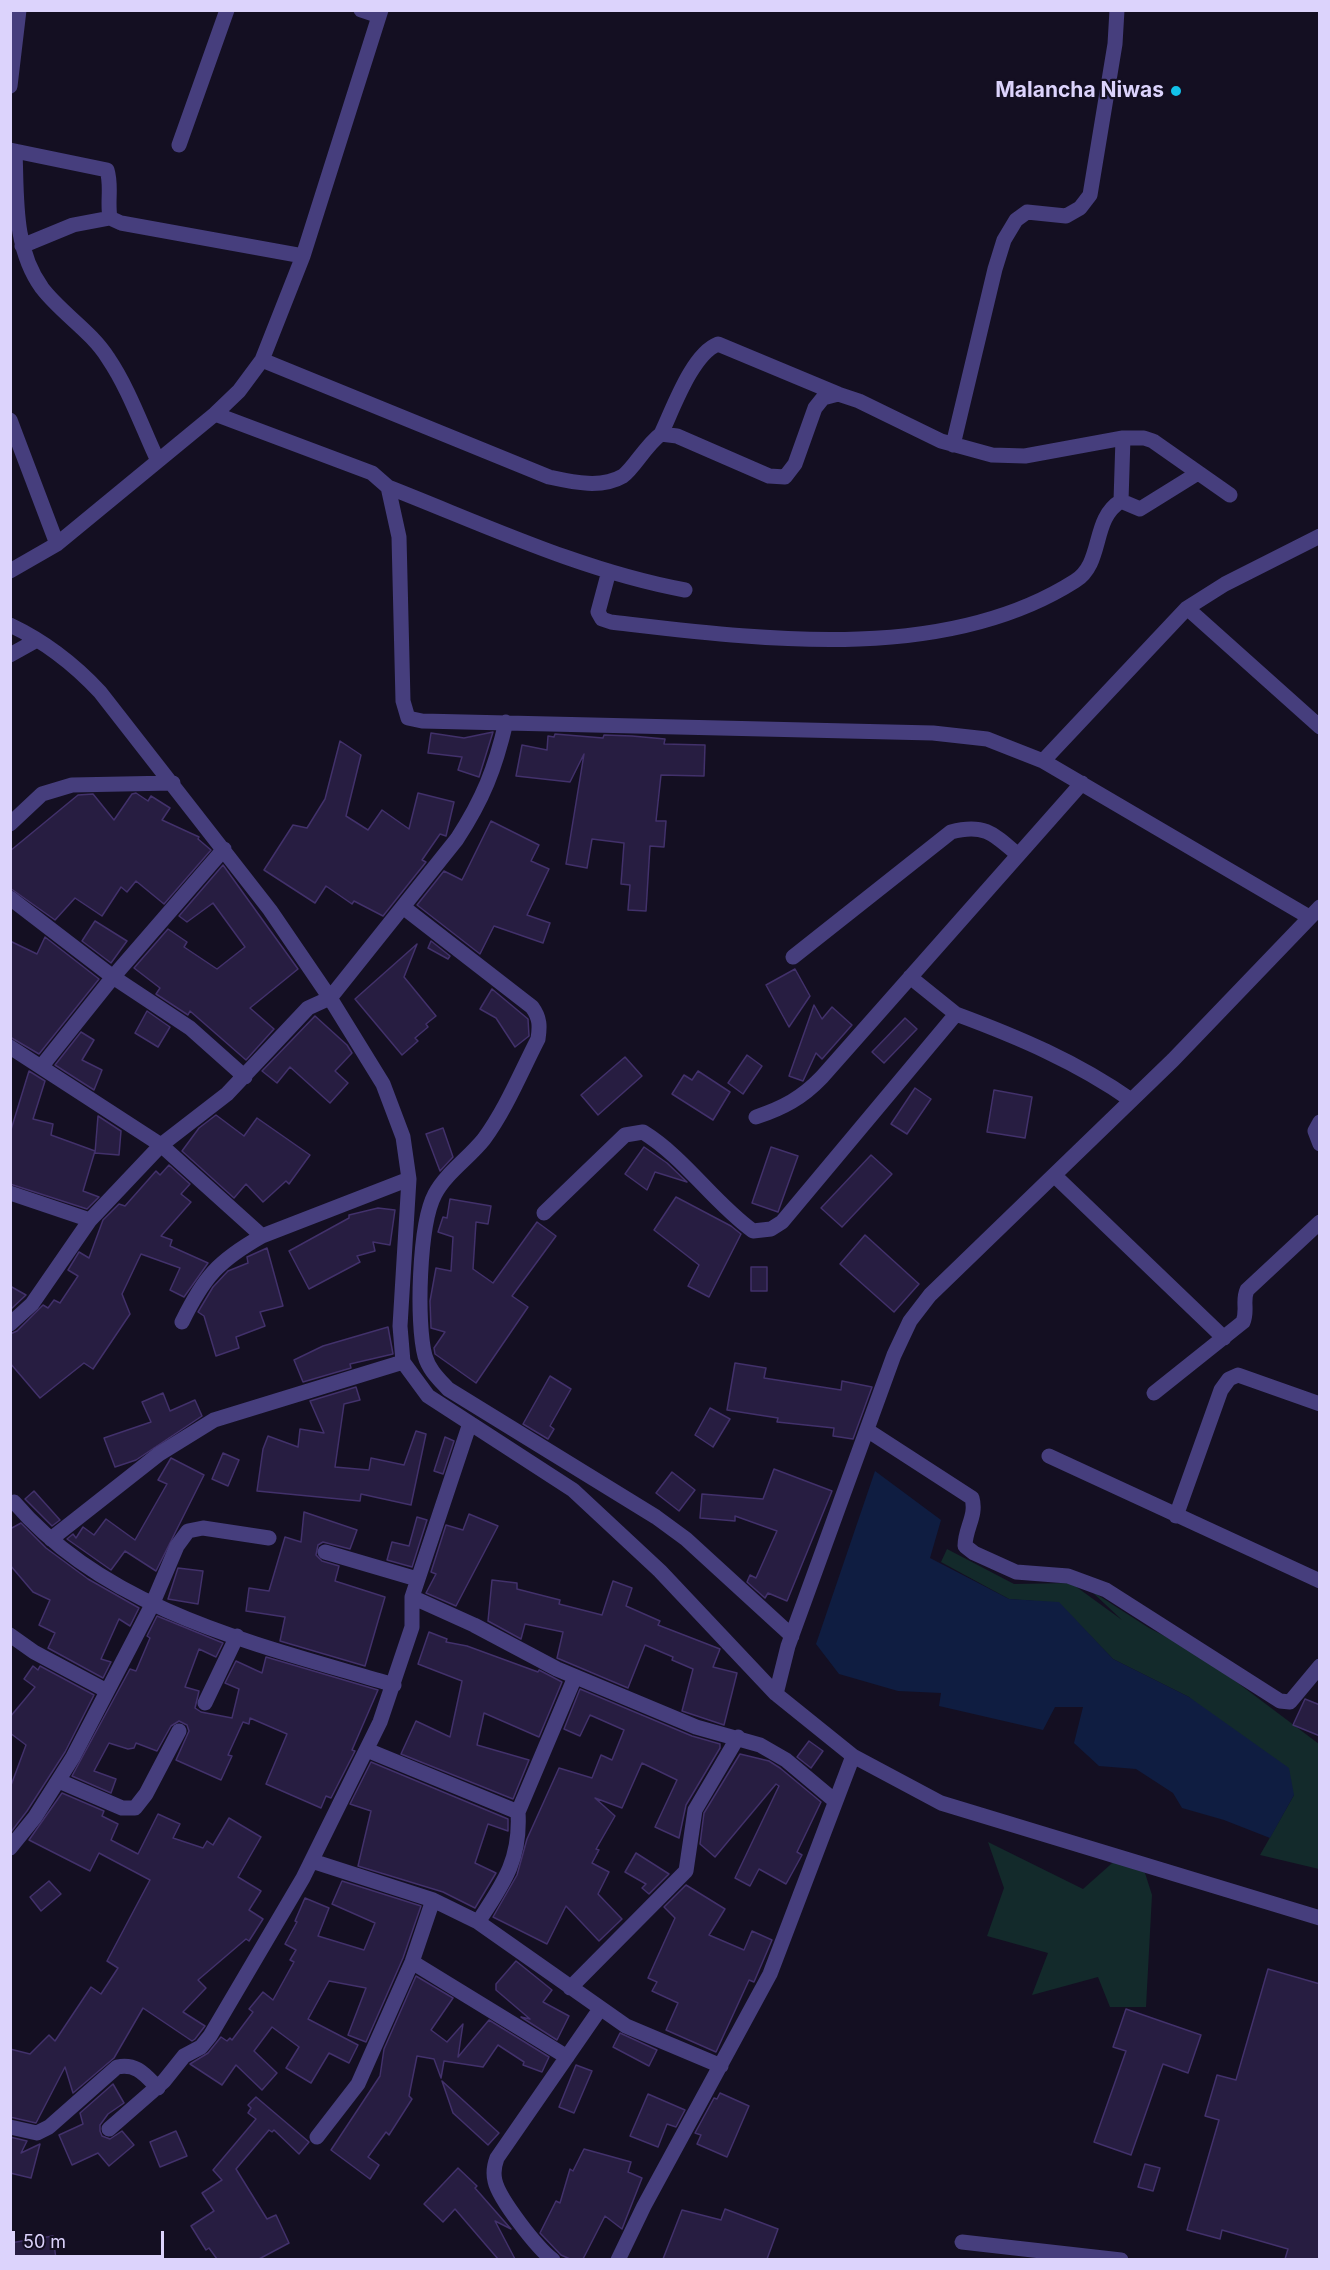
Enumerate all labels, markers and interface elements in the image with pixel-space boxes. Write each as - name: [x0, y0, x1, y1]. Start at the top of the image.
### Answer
- place label: Malancha Niwas: [995, 78, 1164, 104]
- marker: Malancha Niwas: [1169, 84, 1183, 98]
- scale bar: [15, 2219, 166, 2257]
- text: 50 m: [23, 2231, 66, 2252]

